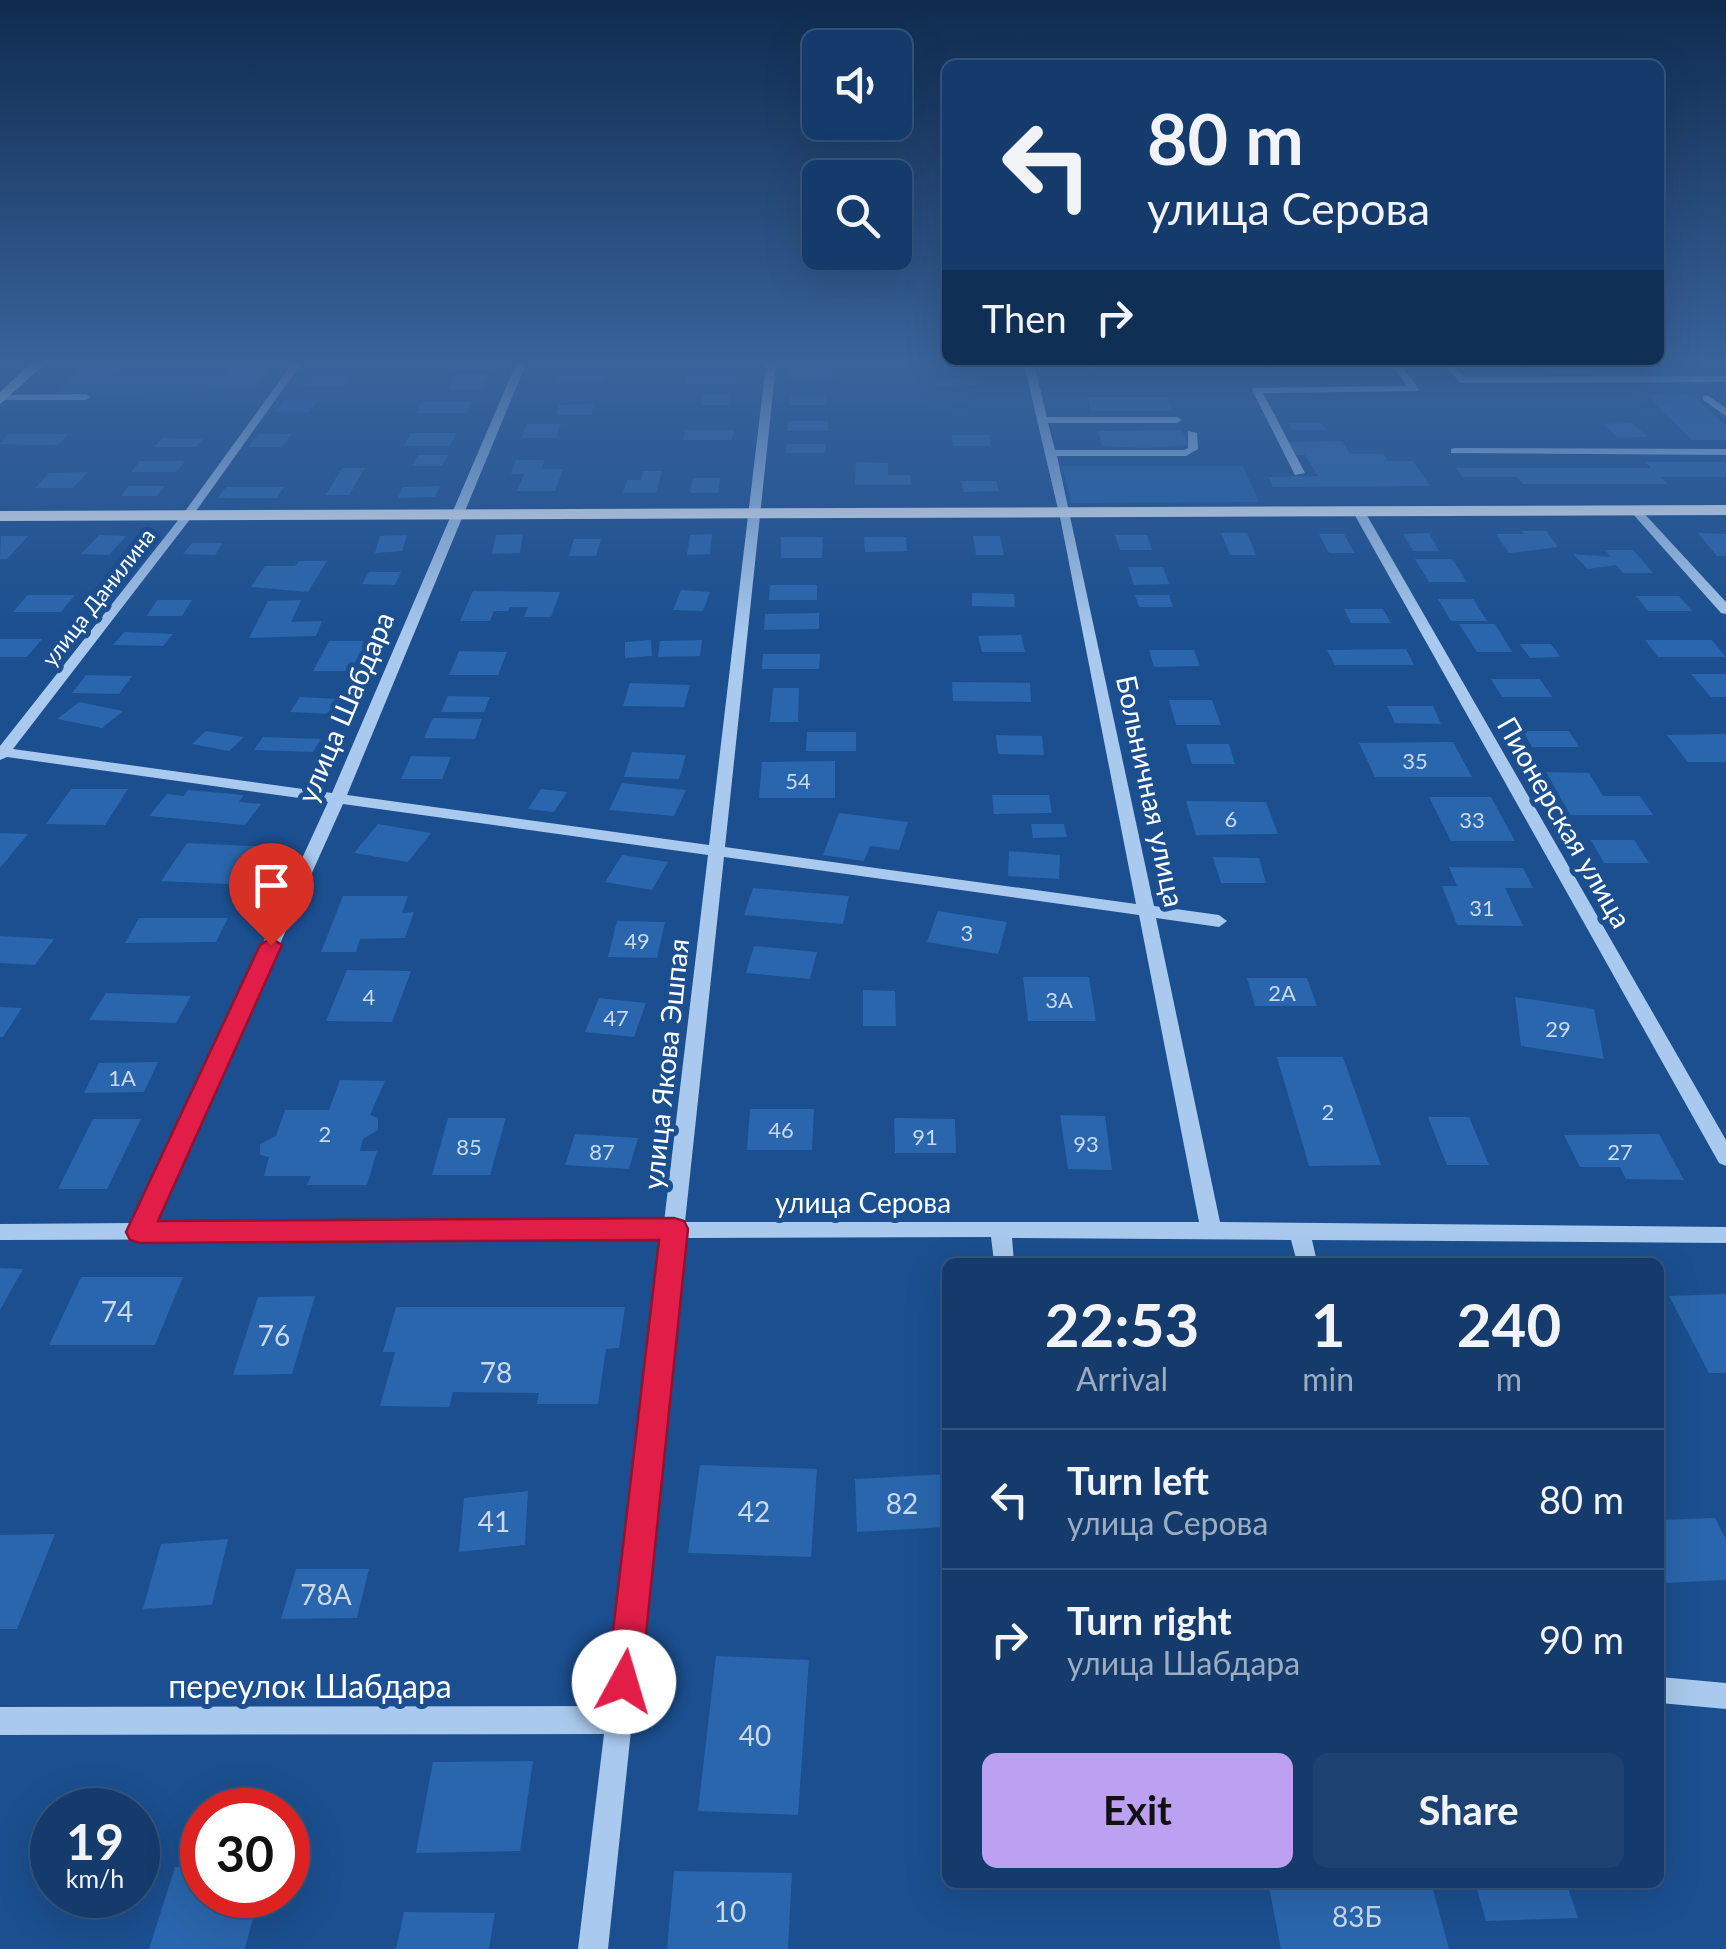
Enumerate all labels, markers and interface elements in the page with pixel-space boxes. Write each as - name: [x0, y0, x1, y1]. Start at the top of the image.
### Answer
- map controls: [802, 30, 912, 270]
- button: sound: [802, 30, 912, 140]
- text: 80 m: [1147, 96, 1304, 180]
- icon: left: [982, 100, 1112, 230]
- button: search: [802, 160, 912, 270]
- text: улица Серова: [1147, 181, 1430, 235]
- icon: right: [1087, 290, 1142, 345]
- text: Then: [982, 295, 1067, 341]
- street label: улица Данилина: [36, 523, 160, 671]
- street label: улица Шабдара: [289, 606, 401, 808]
- street label: Больничная улица: [1110, 672, 1192, 910]
- street label: Пионерская улица: [1491, 711, 1639, 933]
- house number: 35: [1402, 747, 1428, 774]
- house number: 54: [785, 767, 811, 794]
- house number: 6: [1225, 805, 1237, 832]
- house number: 33: [1459, 806, 1485, 833]
- pin: [229, 843, 314, 946]
- icon: arrive: [244, 858, 299, 913]
- house number: 31: [1469, 894, 1495, 921]
- house number: 3: [961, 919, 973, 946]
- house number: 49: [624, 927, 650, 954]
- street label: улица Якова Эшпая: [635, 937, 695, 1191]
- house number: 2А: [1268, 979, 1296, 1006]
- house number: 4: [363, 983, 376, 1010]
- house number: 3А: [1045, 986, 1073, 1013]
- house number: 47: [603, 1004, 629, 1031]
- house number: 29: [1545, 1015, 1571, 1042]
- house number: 1А: [108, 1064, 136, 1091]
- house number: 2: [1322, 1098, 1334, 1125]
- house number: 46: [768, 1116, 794, 1143]
- house number: 2: [319, 1120, 331, 1147]
- house number: 91: [912, 1123, 938, 1150]
- house number: 93: [1073, 1130, 1099, 1157]
- house number: 85: [456, 1133, 482, 1160]
- house number: 87: [589, 1138, 615, 1165]
- house number: 27: [1607, 1138, 1633, 1165]
- street label: улица Серова: [775, 1185, 951, 1219]
- text: 22:53: [1045, 1288, 1199, 1360]
- text: 1: [1311, 1288, 1346, 1360]
- text: 240: [1457, 1288, 1561, 1360]
- house number: 74: [101, 1294, 133, 1328]
- house number: 76: [258, 1318, 290, 1352]
- house number: 78: [480, 1355, 512, 1389]
- text: Arrival: [1076, 1359, 1168, 1398]
- text: min: [1302, 1359, 1354, 1398]
- text: m: [1496, 1359, 1522, 1398]
- text: Turn left: [1067, 1457, 1209, 1503]
- icon: left: [982, 1472, 1037, 1527]
- text: 80 m: [1539, 1476, 1624, 1522]
- house number: 82: [886, 1486, 918, 1520]
- house number: 42: [738, 1494, 770, 1528]
- text: улица Серова: [1067, 1503, 1268, 1542]
- house number: 41: [478, 1504, 510, 1538]
- house number: 78А: [300, 1577, 352, 1611]
- text: Turn right: [1067, 1597, 1232, 1643]
- icon: right: [982, 1612, 1037, 1667]
- text: 90 m: [1539, 1616, 1624, 1662]
- position arrow: [572, 1630, 676, 1734]
- text: улица Шабдара: [1067, 1643, 1300, 1682]
- street label: переулок Шабдара: [168, 1666, 452, 1705]
- house number: 40: [739, 1718, 771, 1752]
- button: Exit: [982, 1753, 1293, 1868]
- button: Share: [1313, 1753, 1624, 1868]
- speed limit sign: 30: [180, 1788, 310, 1918]
- text: 19: [66, 1811, 124, 1871]
- text: km/h: [66, 1863, 124, 1893]
- house number: 10: [714, 1894, 746, 1928]
- house number: 83Б: [1332, 1899, 1382, 1933]

